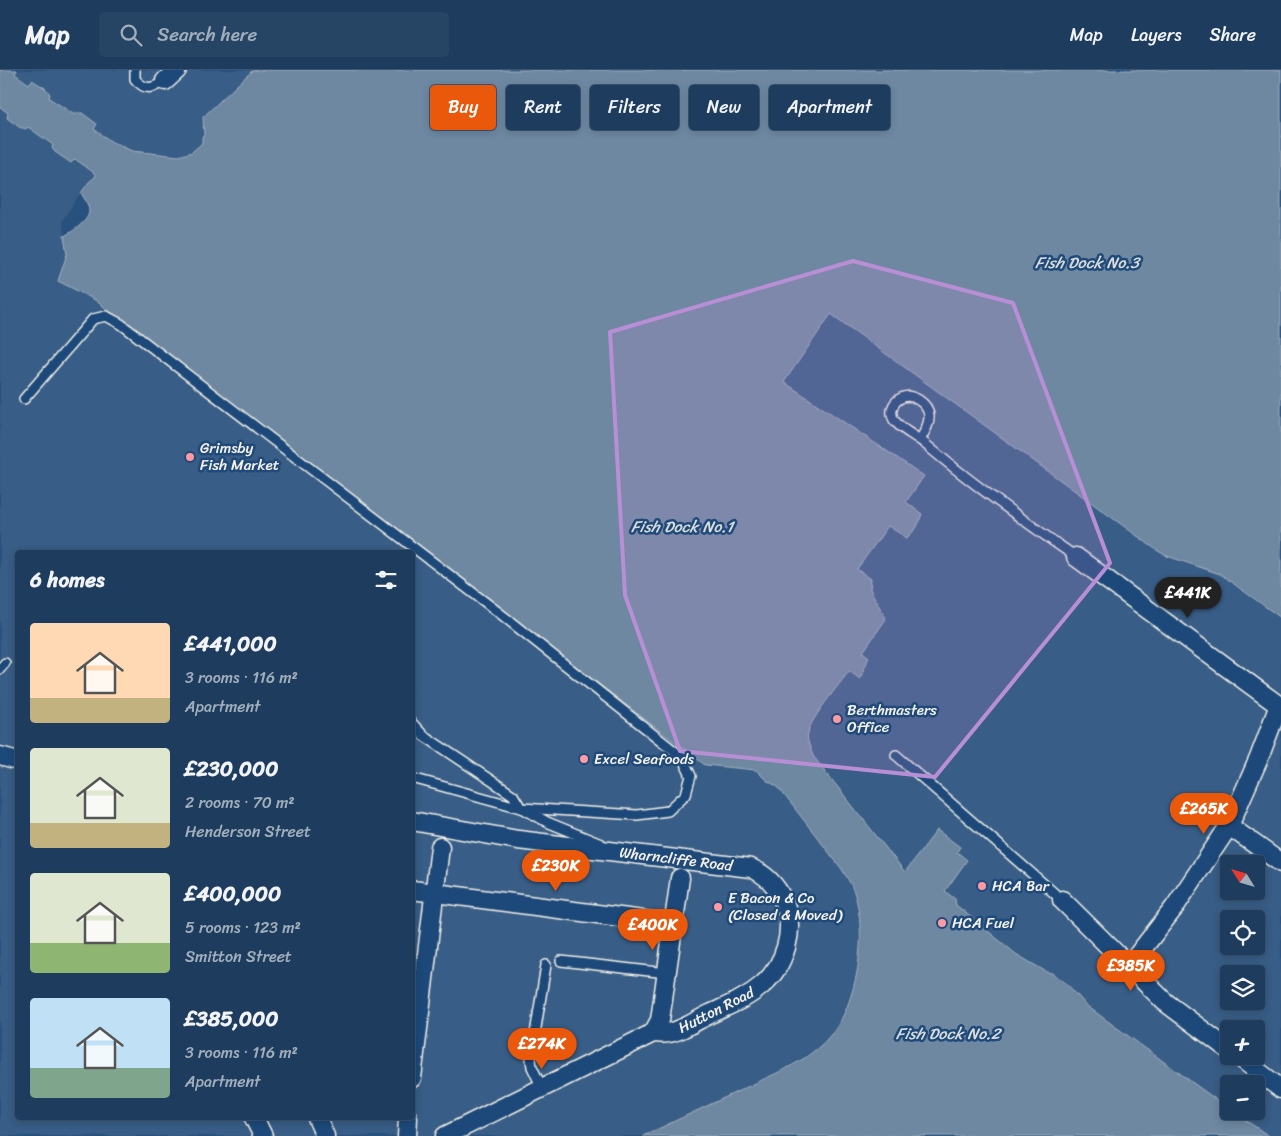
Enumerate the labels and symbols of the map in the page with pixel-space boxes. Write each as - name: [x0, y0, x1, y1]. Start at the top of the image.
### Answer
- water label: Fish Dock No.3: [1035, 248, 1141, 277]
- place label: Grimsby Fish Market: [200, 435, 280, 478]
- marker: Grimsby Fish Market: [184, 451, 196, 463]
- water label: Fish Dock No.1: [631, 512, 735, 541]
- pin: £441K: [1153, 576, 1223, 619]
- place label: Berthmasters Office: [847, 697, 937, 740]
- marker: Berthmasters Office: [831, 713, 843, 725]
- place label: Excel Seafoods: [594, 746, 695, 772]
- marker: Excel Seafoods: [578, 753, 590, 765]
- pin: £265K: [1169, 792, 1239, 835]
- street label: Wharncliffe Road: [618, 839, 735, 879]
- pin: £230K: [521, 850, 591, 892]
- north arrow: [1220, 855, 1265, 900]
- place label: HCA Bar: [992, 873, 1050, 899]
- marker: HCA Bar: [976, 880, 988, 892]
- place label: E Bacon & Co (Closed & Moved): [728, 885, 843, 928]
- marker: E Bacon & Co (Closed & Moved): [712, 901, 724, 913]
- pin: £400K: [618, 908, 688, 951]
- place label: HCA Fuel: [952, 910, 1015, 936]
- marker: HCA Fuel: [936, 917, 948, 929]
- pin: £385K: [1096, 950, 1166, 992]
- street label: Hutton Road: [673, 979, 760, 1040]
- water label: Fish Dock No.2: [896, 1019, 1003, 1048]
- pin: £274K: [507, 1028, 577, 1070]

